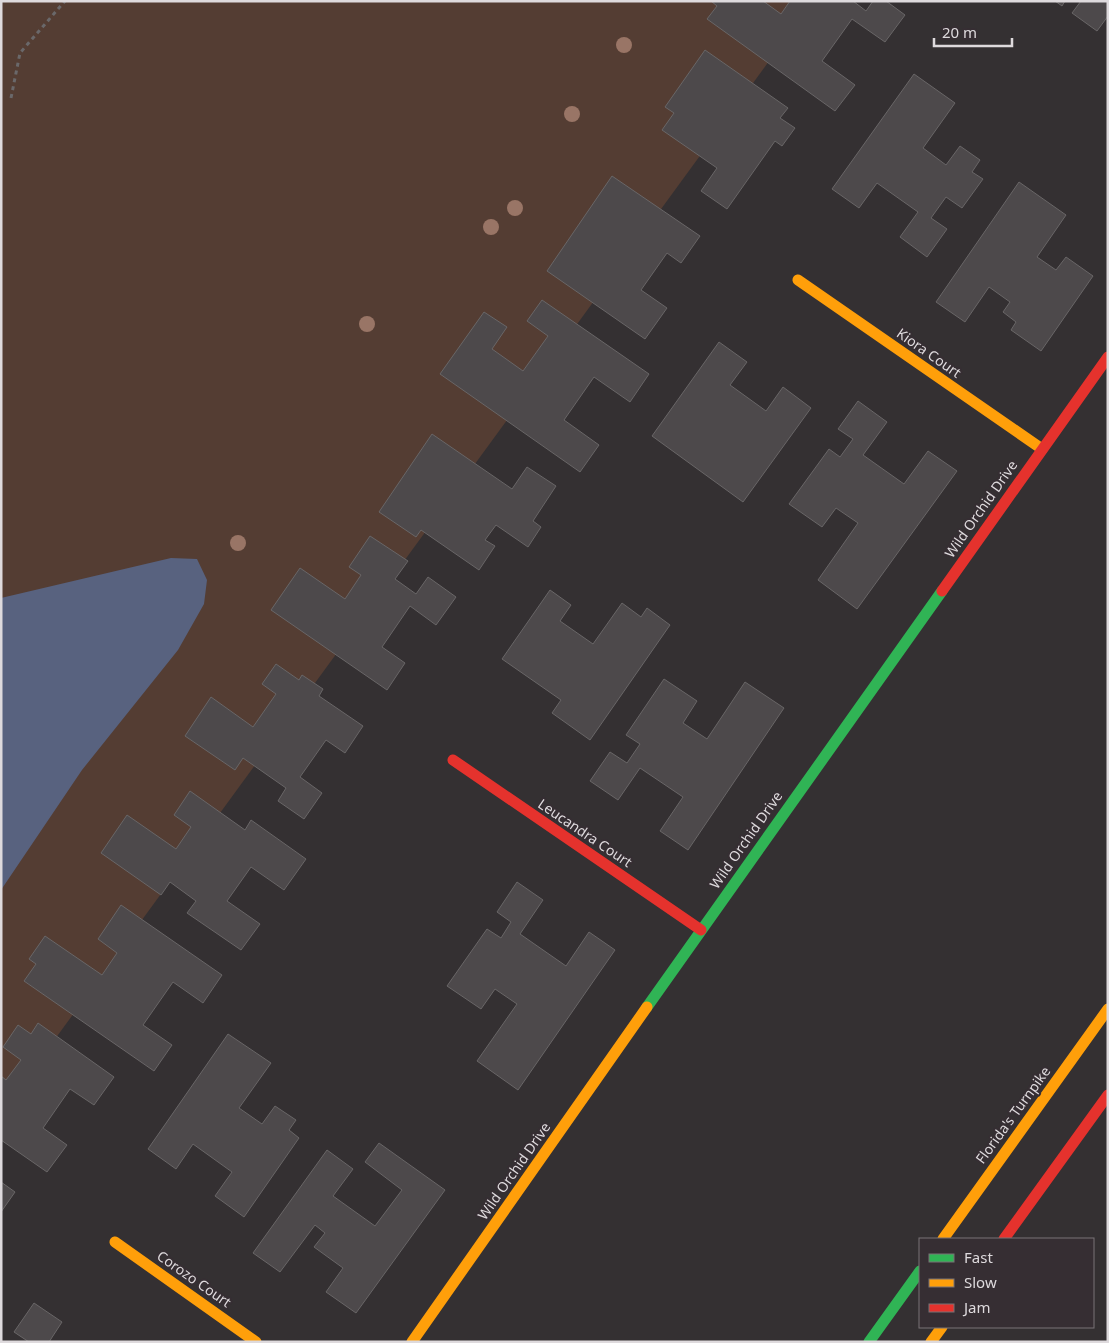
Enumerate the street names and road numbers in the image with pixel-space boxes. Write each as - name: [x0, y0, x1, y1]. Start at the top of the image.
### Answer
- street label: Kiora Court: [893, 323, 965, 382]
- street label: Wild Orchid Drive: [940, 456, 1021, 561]
- street label: Wild Orchid Drive: [705, 787, 786, 892]
- street label: Leucandra Court: [535, 794, 636, 871]
- street label: Florida's Turnpike: [971, 1062, 1054, 1167]
- street label: Wild Orchid Drive: [473, 1118, 554, 1223]
- street label: Corozo Court: [153, 1246, 235, 1311]

